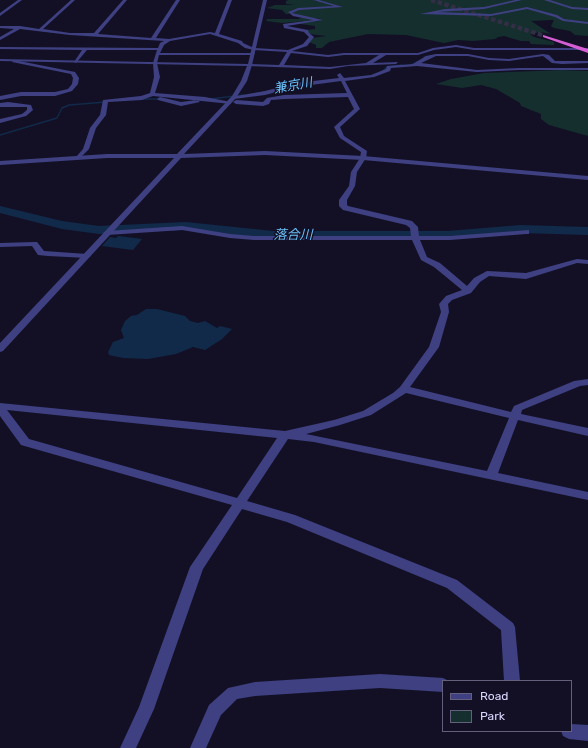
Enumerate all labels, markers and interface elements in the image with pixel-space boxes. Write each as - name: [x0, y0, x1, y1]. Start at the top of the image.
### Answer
- water label: 兼京川: [272, 75, 314, 97]
- water label: 落合川: [274, 227, 312, 243]
- legend: [442, 680, 572, 732]
- text: Road: [480, 689, 508, 703]
- text: Park: [480, 709, 505, 723]

